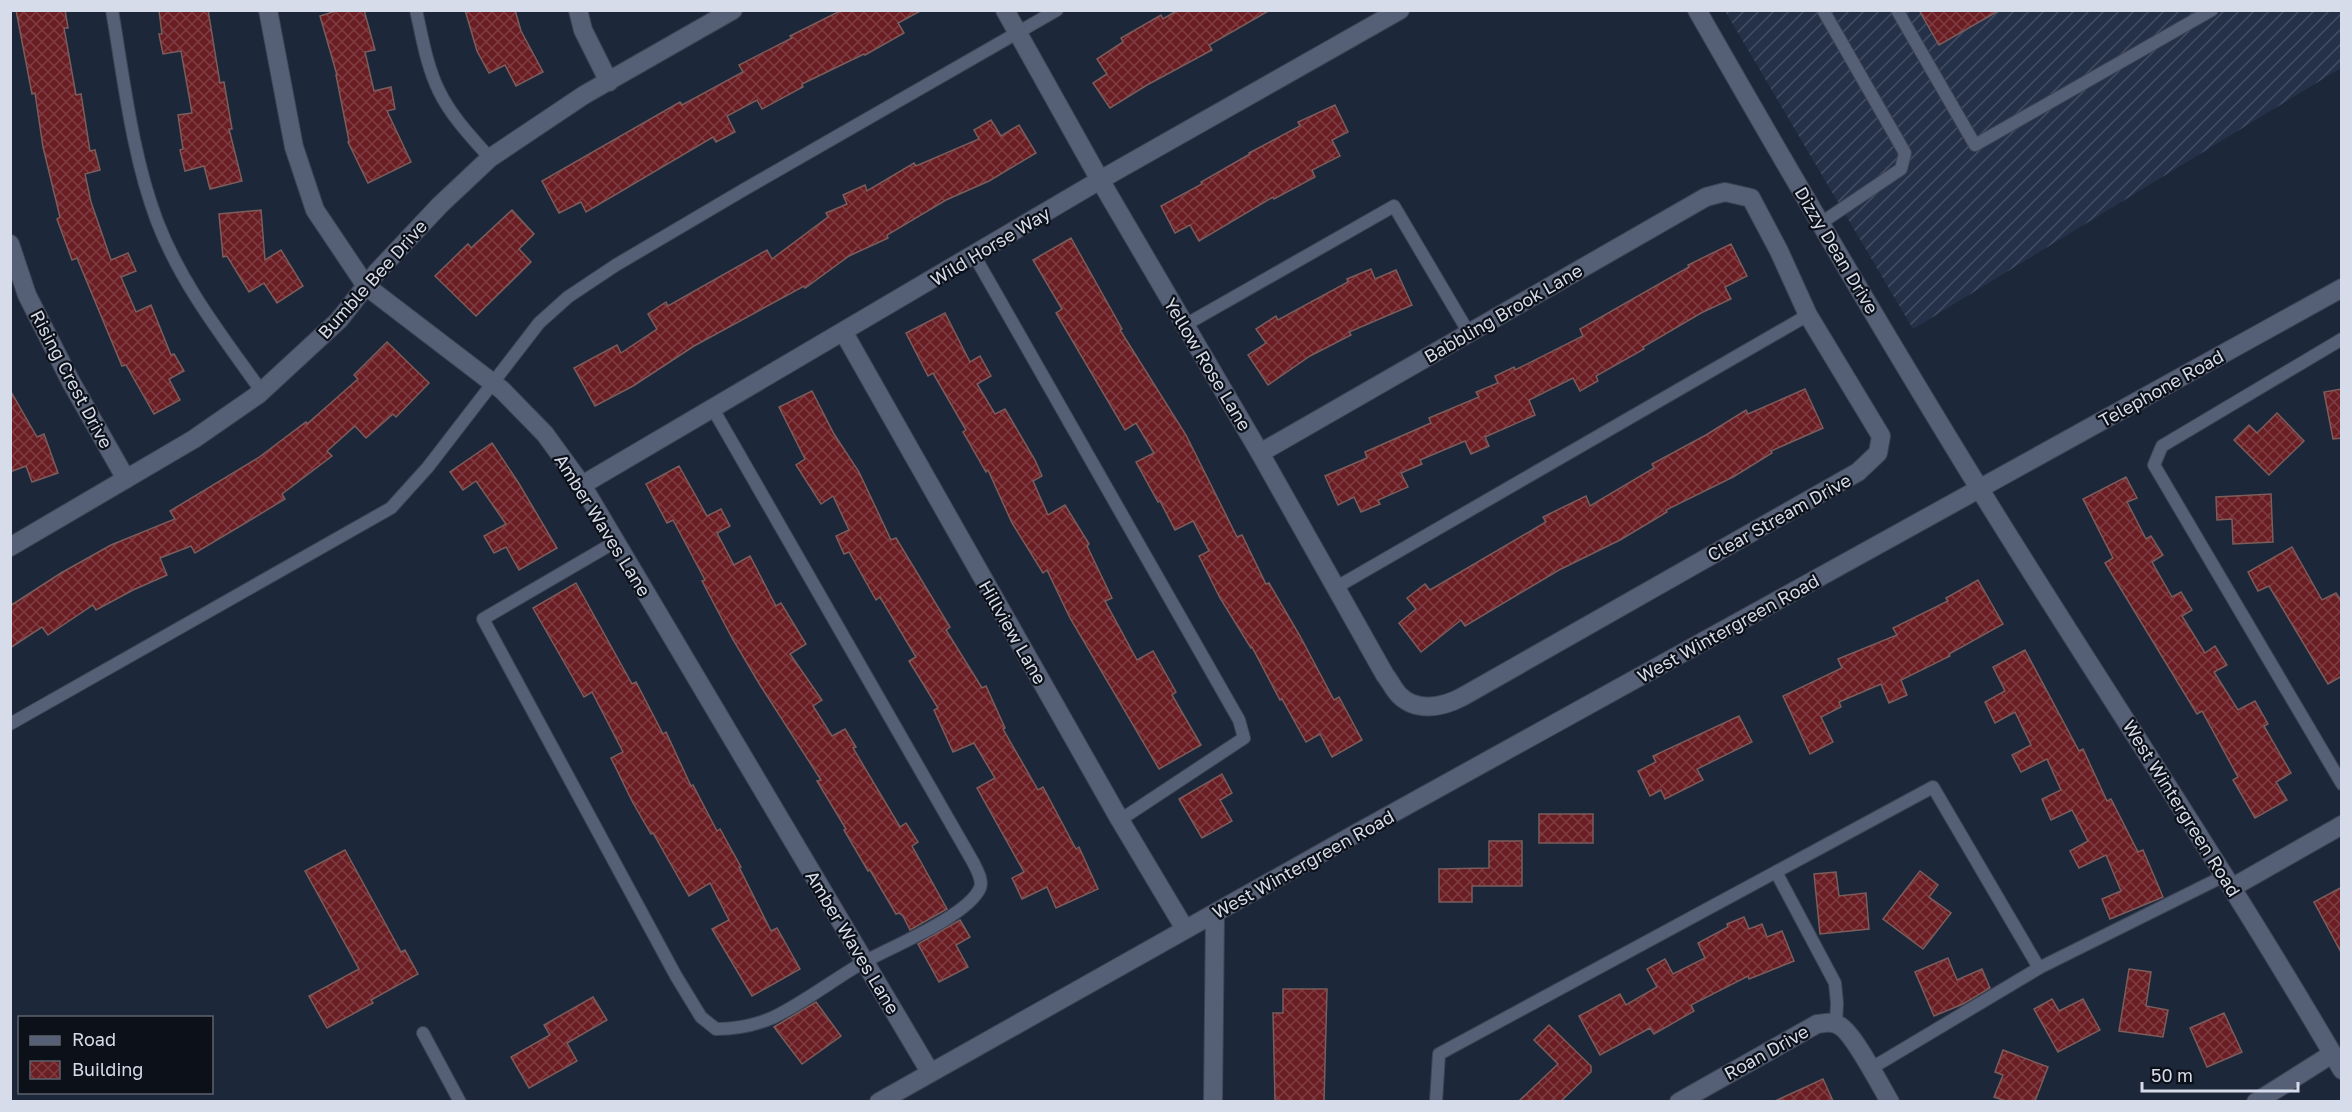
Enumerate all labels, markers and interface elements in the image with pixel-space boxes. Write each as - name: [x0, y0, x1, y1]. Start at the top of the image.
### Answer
- street label: Dizzy Dean Drive: [1790, 183, 1884, 317]
- street label: Wild Horse Way: [926, 202, 1054, 290]
- street label: Bumble Bee Drive: [313, 215, 431, 343]
- street label: Babbling Brook Lane: [1420, 259, 1586, 367]
- street label: Yellow Rose Lane: [1160, 294, 1256, 434]
- street label: Rising Crest Drive: [26, 306, 118, 452]
- street label: Telephone Road: [2095, 345, 2227, 431]
- street label: Amber Waves Lane: [550, 450, 656, 600]
- street label: Clear Stream Drive: [1703, 468, 1855, 566]
- street label: West Wintergreen Road: [1633, 569, 1823, 687]
- street label: Hillview Lane: [974, 576, 1052, 688]
- street label: West Wintergreen Road: [2119, 716, 2245, 900]
- street label: West Wintergreen Road: [1208, 805, 1398, 923]
- street label: Amber Waves Lane: [801, 866, 905, 1018]
- legend: [18, 1016, 213, 1094]
- street label: Roan Drive: [1720, 1020, 1812, 1084]
- text: Road: [72, 1028, 116, 1050]
- scale bar: [2142, 1055, 2298, 1093]
- text: Building: [72, 1058, 143, 1080]
- text: 50 m: [2151, 1064, 2193, 1086]

